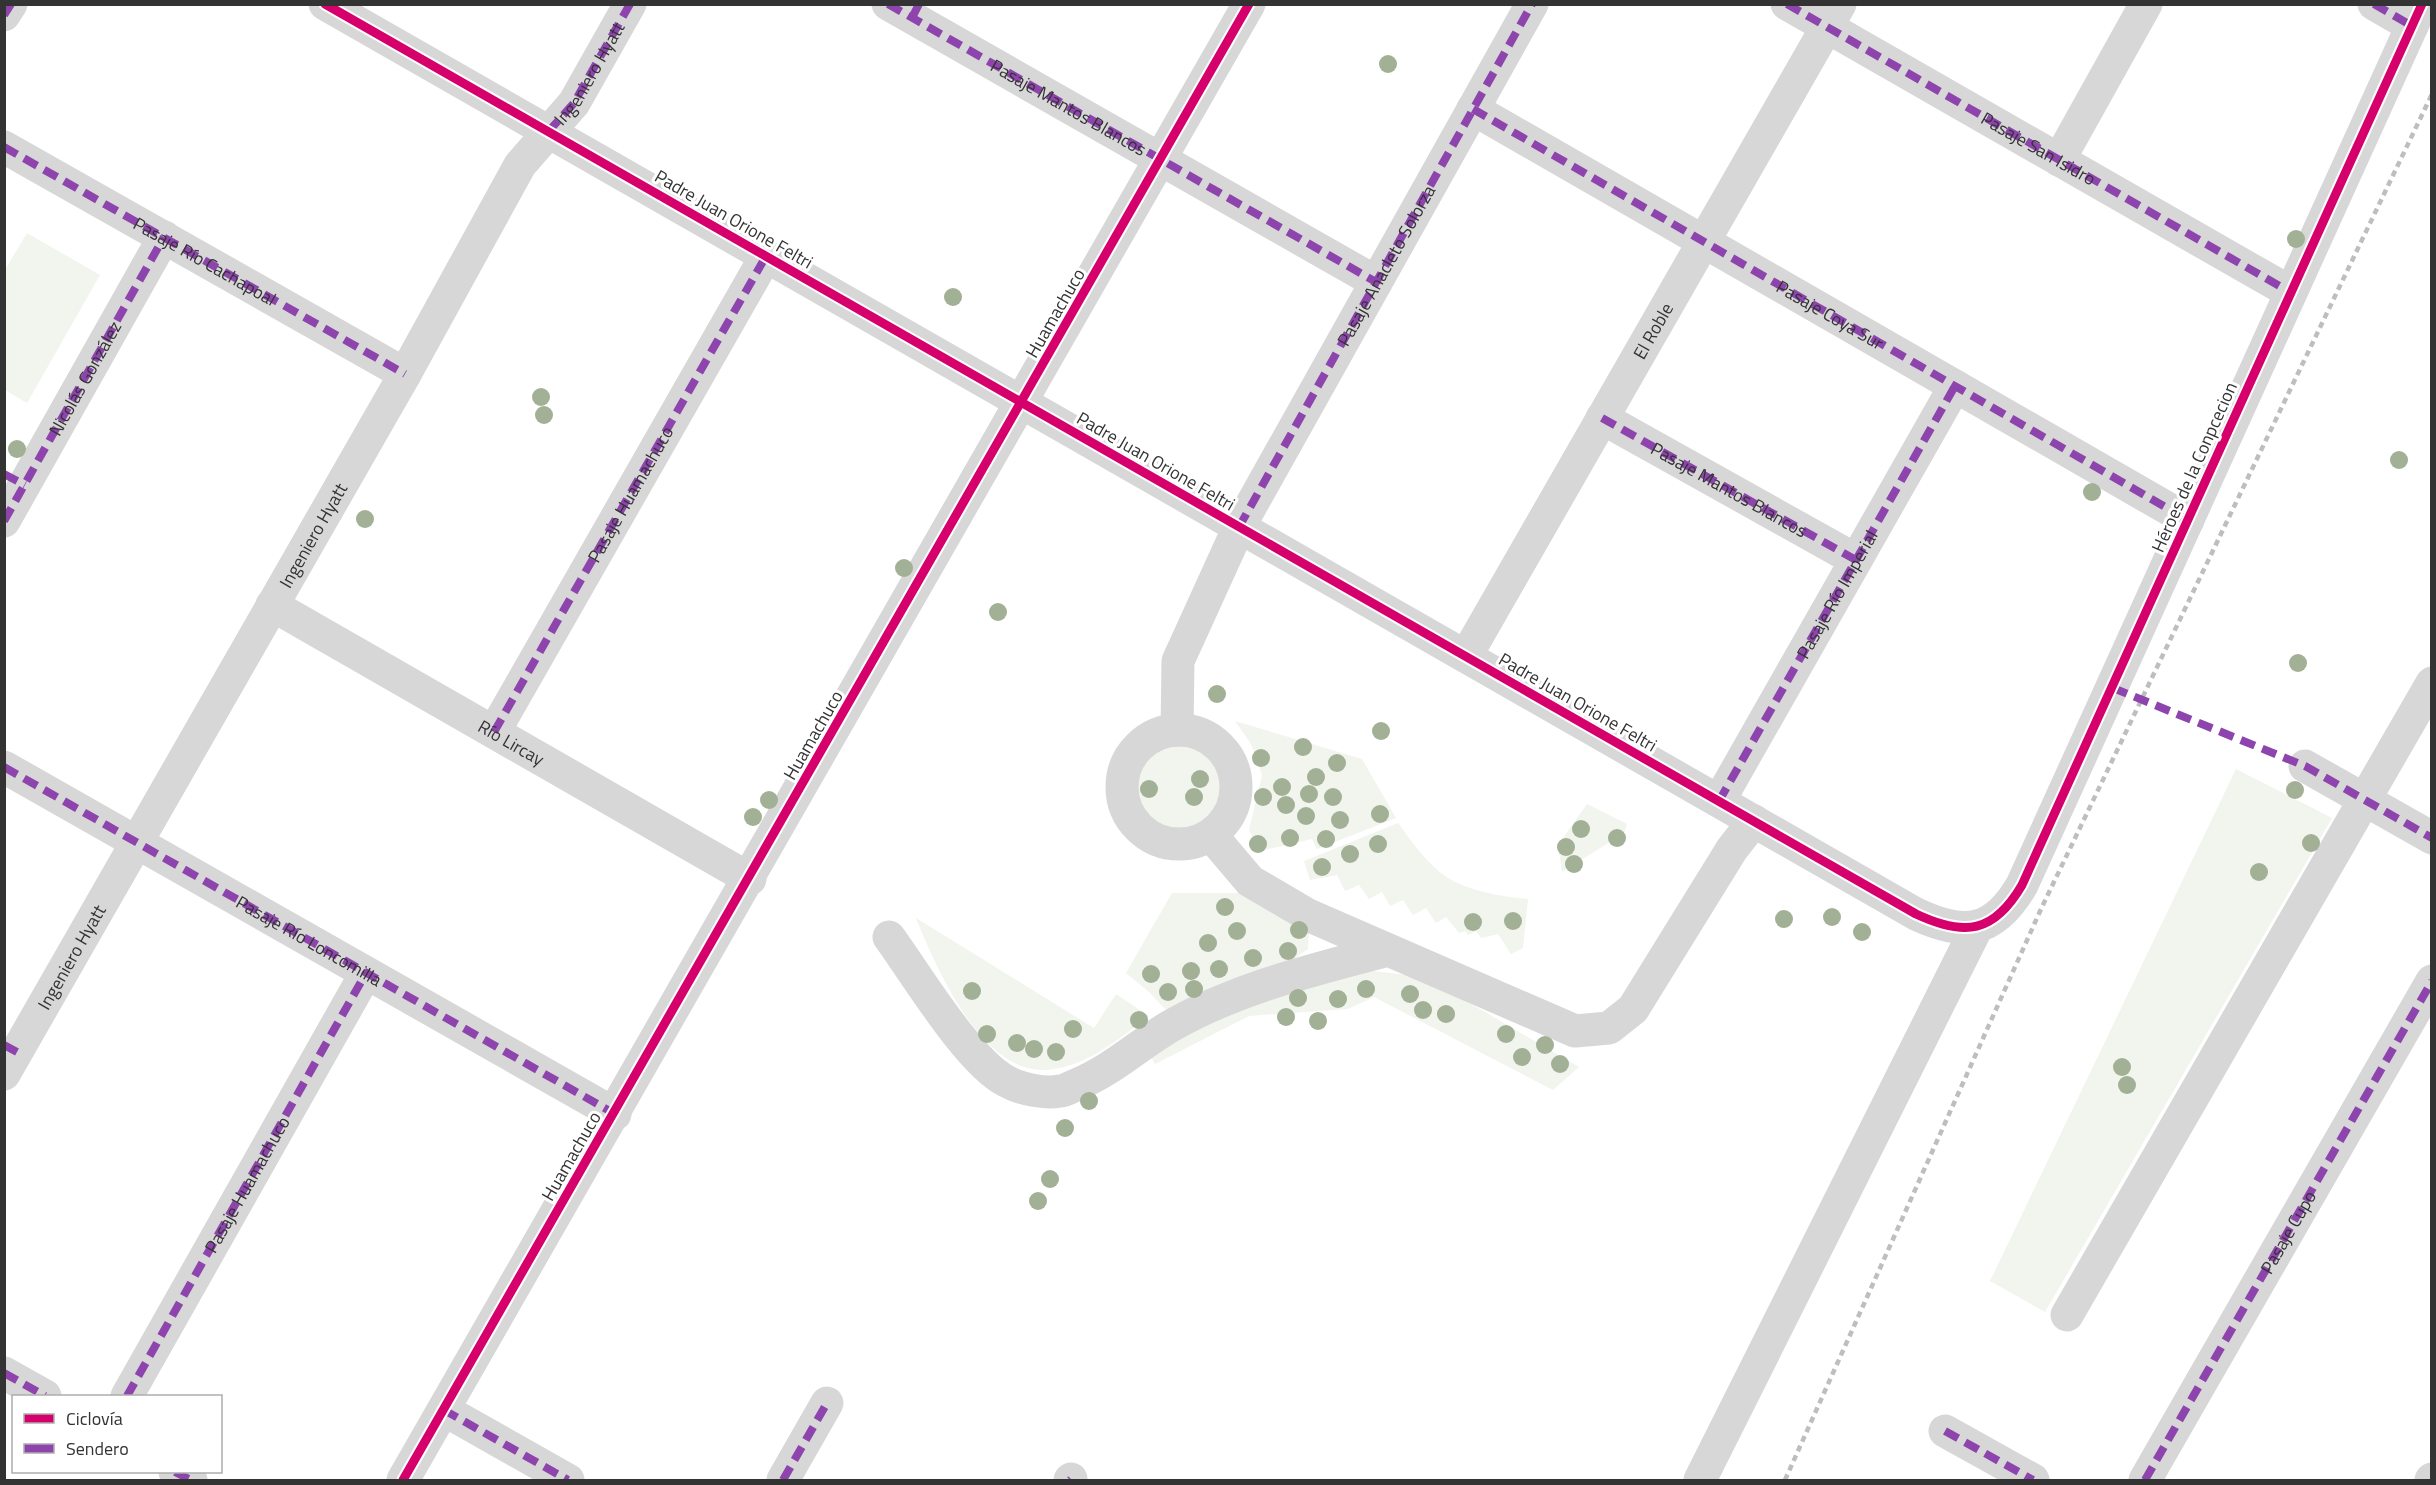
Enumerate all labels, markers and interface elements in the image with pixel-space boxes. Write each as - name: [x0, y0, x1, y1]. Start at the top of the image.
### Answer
- street label: Ingeniero Hyatt: [547, 16, 631, 131]
- street label: Pasaje Mantos Blancos: [986, 52, 1152, 162]
- street label: Pasaje San Isidro: [1976, 104, 2101, 192]
- street label: Padre Juan Orione Feltri: [650, 163, 818, 275]
- street label: Pasaje Anacleto Solorza: [1330, 180, 1442, 351]
- street label: Pasaje Río Cachapoal: [129, 210, 281, 312]
- street label: Huamachuco: [1019, 263, 1091, 363]
- street label: Pasaje Coya Sur: [1771, 273, 1889, 356]
- street label: El Roble: [1626, 297, 1680, 364]
- street label: Nicolás González: [41, 316, 128, 440]
- street label: Héroes de la Conpcecion: [2144, 378, 2244, 556]
- street label: Padre Juan Orione Feltri: [1072, 405, 1240, 517]
- street label: Pasaje Huamachuco: [580, 421, 680, 567]
- street label: Pasaje Mantos Blancos: [1646, 435, 1813, 544]
- street label: Ingeniero Hyatt: [272, 477, 354, 593]
- street label: Pasaje Río Imperial: [1789, 525, 1884, 663]
- street label: Padre Juan Orione Feltri: [1494, 646, 1662, 758]
- street label: Huamachuco: [777, 685, 849, 785]
- street label: Río Lircay: [473, 712, 550, 772]
- street label: Pasaje Río Loncomilla: [231, 888, 387, 993]
- street label: Ingeniero Hyatt: [30, 899, 112, 1014]
- street label: Huamachuco: [535, 1106, 607, 1206]
- street label: Pasaje Huamachuco: [197, 1111, 296, 1258]
- street label: Pasaje Cupo: [2253, 1185, 2322, 1279]
- legend: [12, 1395, 222, 1473]
- text: Ciclovía: [66, 1405, 123, 1432]
- text: Sendero: [66, 1435, 129, 1462]

